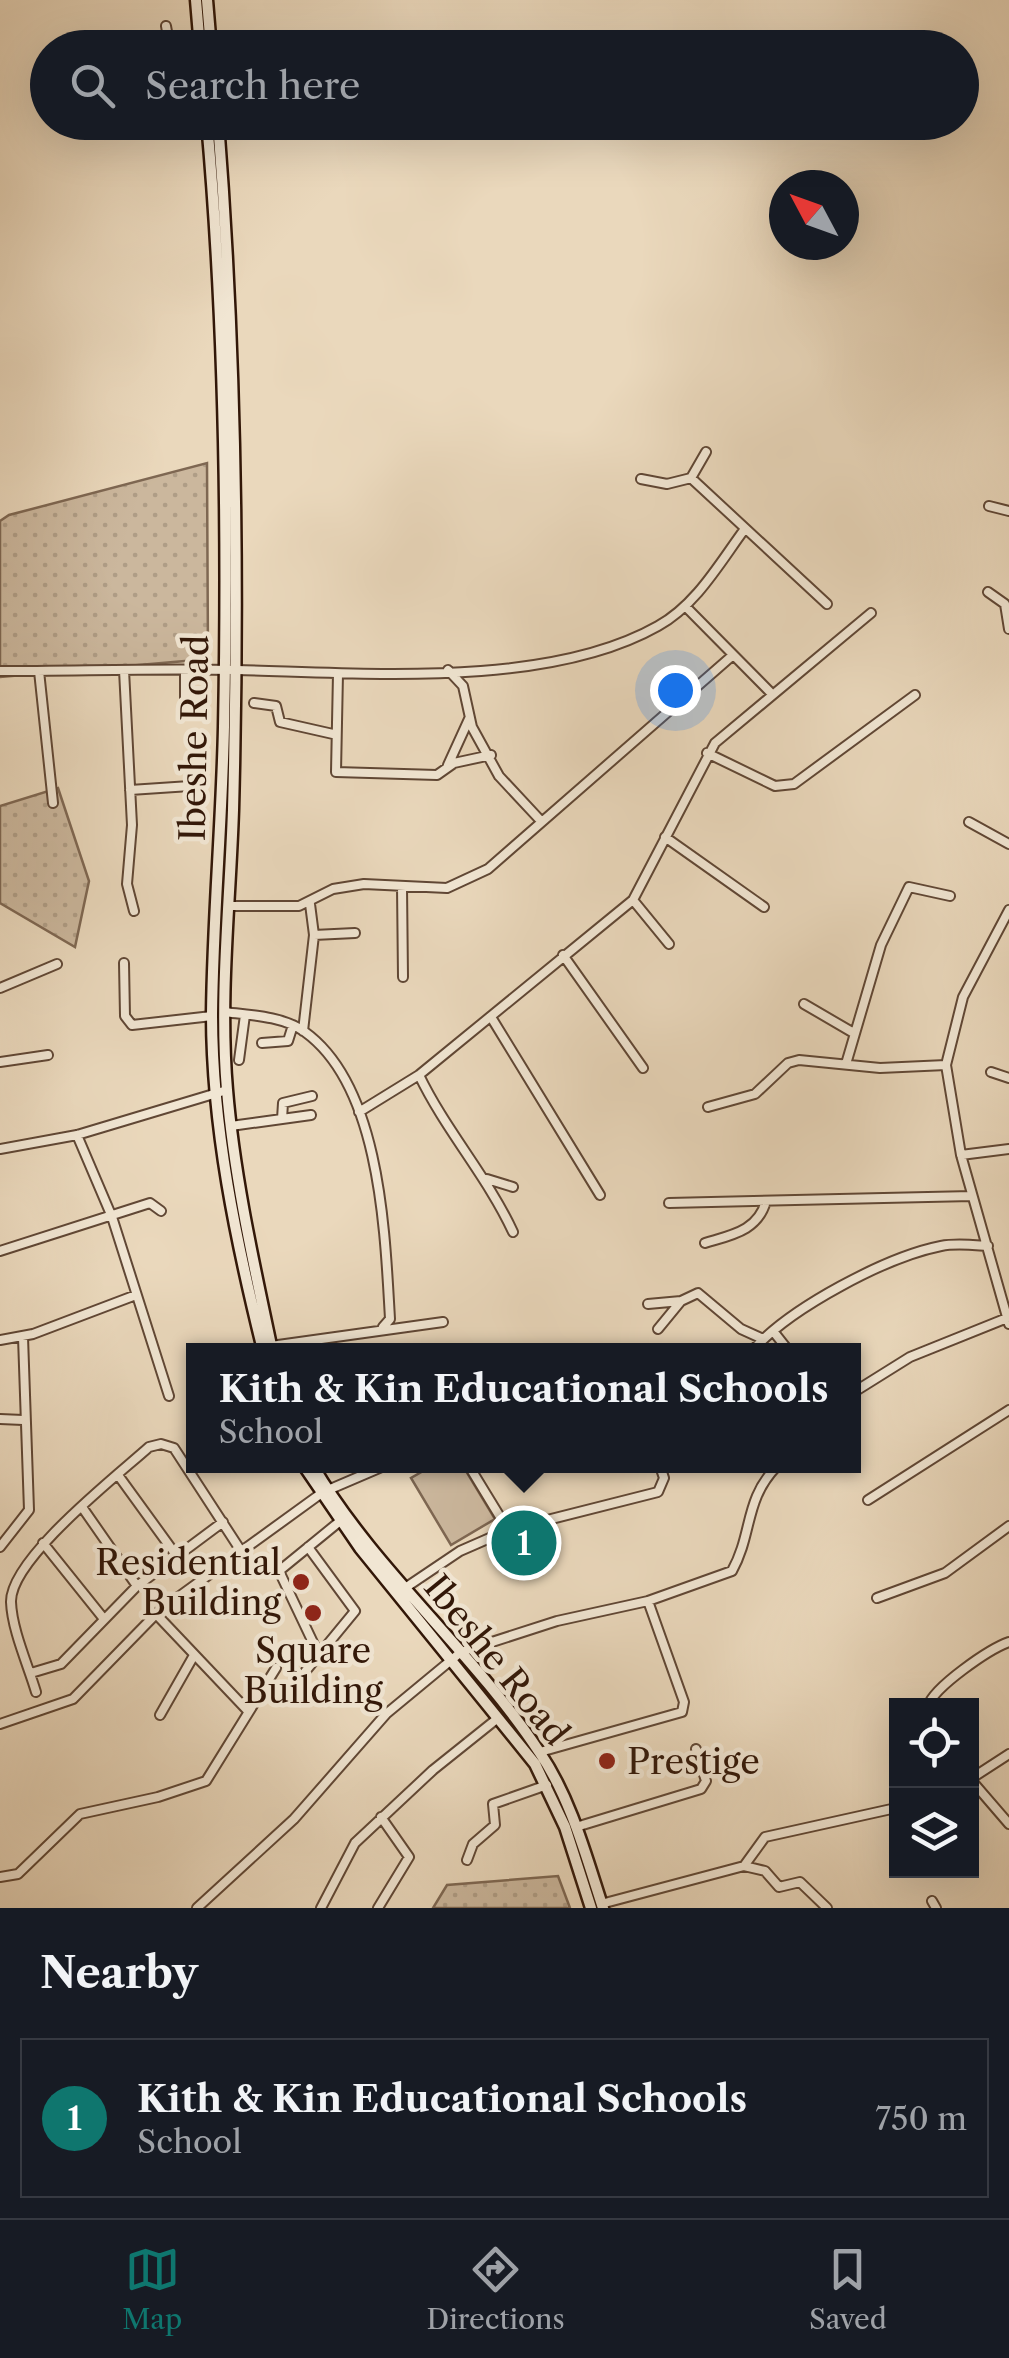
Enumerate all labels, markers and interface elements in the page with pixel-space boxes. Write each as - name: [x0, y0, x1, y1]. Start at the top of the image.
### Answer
- search box: [30, 30, 979, 140]
- icon: search: [65, 58, 120, 113]
- text: Search here: [145, 62, 360, 109]
- north arrow: [769, 170, 859, 260]
- street label: Ibeshe Road: [171, 634, 217, 842]
- your location: [650, 665, 701, 716]
- popup: [186, 1343, 861, 1473]
- text: Kith & Kin Educational Schools: [218, 1365, 829, 1412]
- text: School: [218, 1412, 323, 1451]
- pin: 1: [492, 1506, 556, 1580]
- place label: Residential Building: [95, 1541, 282, 1624]
- street label: Ibeshe Road: [415, 1566, 579, 1754]
- marker: Residential Building: [290, 1571, 312, 1593]
- marker: Square Building: [302, 1602, 324, 1624]
- place label: Square Building: [243, 1629, 383, 1712]
- map controls: [889, 1698, 979, 1878]
- button: locate: [889, 1698, 979, 1788]
- place label: Prestige: [627, 1740, 760, 1783]
- marker: Prestige: [596, 1750, 618, 1772]
- button: layers: [889, 1788, 979, 1878]
- text: Nearby: [40, 1947, 198, 1999]
- text: Kith & Kin Educational Schools: [137, 2075, 747, 2122]
- text: 1: [67, 2099, 82, 2138]
- text: 750 m: [875, 2099, 967, 2138]
- text: School: [137, 2122, 242, 2161]
- tab: Map: [122, 2242, 182, 2336]
- tab: Directions: [426, 2242, 565, 2336]
- tab: Saved: [809, 2242, 887, 2336]

